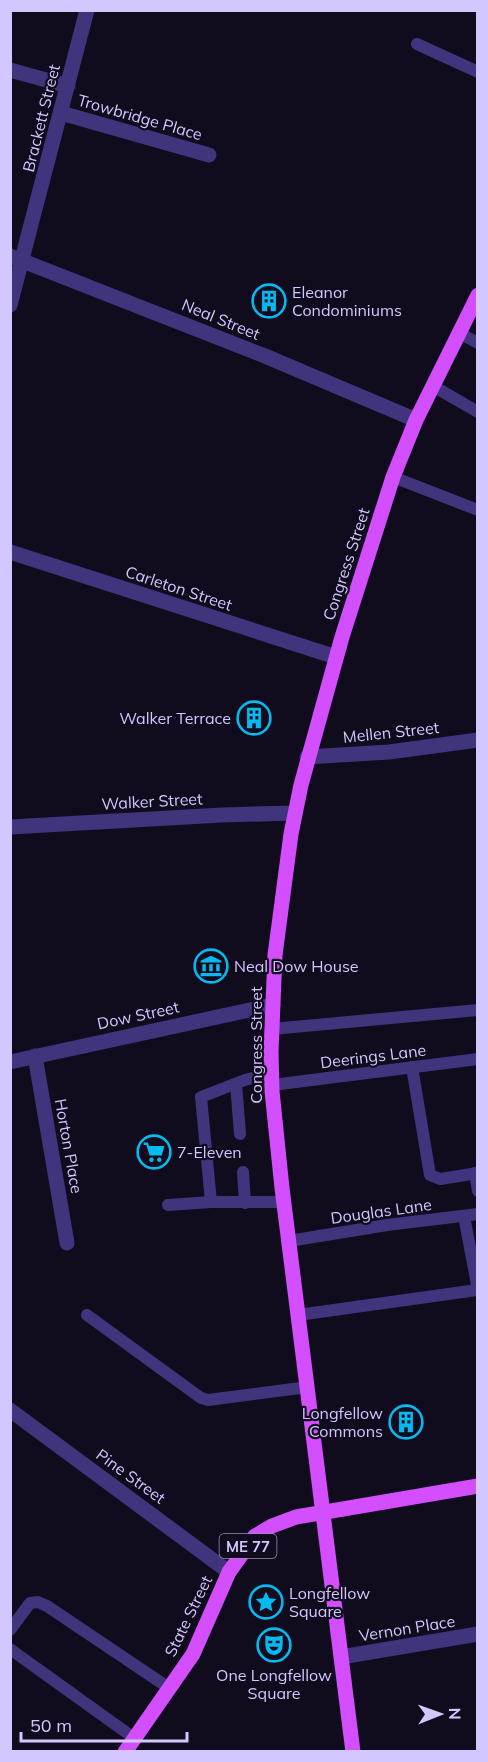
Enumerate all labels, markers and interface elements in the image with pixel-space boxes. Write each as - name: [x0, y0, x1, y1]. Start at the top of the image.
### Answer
- street label: Brackett Street: [18, 62, 64, 174]
- street label: Trowbridge Place: [75, 90, 205, 144]
- place label: Eleanor Condominiums: [292, 282, 402, 320]
- building icon: Eleanor Condominiums: [251, 283, 287, 319]
- street label: Neal Street: [179, 294, 263, 344]
- street label: Congress Street: [318, 505, 374, 623]
- street label: Carleton Street: [123, 561, 235, 615]
- building icon: Walker Terrace: [236, 700, 272, 736]
- place label: Walker Terrace: [119, 708, 231, 728]
- street label: Mellen Street: [342, 717, 440, 747]
- street label: Walker Street: [101, 788, 203, 814]
- museum icon: Neal Dow House: [193, 948, 229, 984]
- place label: Neal Dow House: [234, 956, 359, 976]
- street label: Congress Street: [246, 986, 266, 1104]
- street label: Dow Street: [95, 996, 181, 1033]
- street label: Deerings Lane: [319, 1040, 427, 1072]
- street label: Horton Place: [51, 1097, 87, 1195]
- supermarket icon: 7-Eleven: [136, 1134, 172, 1170]
- place label: 7-Eleven: [177, 1142, 242, 1162]
- street label: Douglas Lane: [329, 1194, 433, 1228]
- place label: Longfellow Commons: [302, 1403, 383, 1441]
- building icon: Longfellow Commons: [388, 1404, 424, 1440]
- street label: Pine Street: [92, 1444, 170, 1508]
- road number: ME 77: [220, 1534, 276, 1558]
- street label: State Street: [160, 1572, 216, 1660]
- place label: Longfellow Square: [289, 1583, 370, 1621]
- place icon: Longfellow Square: [248, 1584, 284, 1620]
- street label: Vernon Place: [357, 1611, 457, 1645]
- theatre icon: One Longfellow Square: [256, 1627, 292, 1663]
- place label: One Longfellow Square: [216, 1665, 332, 1703]
- north arrow: [410, 1684, 470, 1744]
- scale bar: [21, 1705, 188, 1743]
- text: N: [445, 1708, 465, 1720]
- text: 50 m: [30, 1714, 72, 1737]

